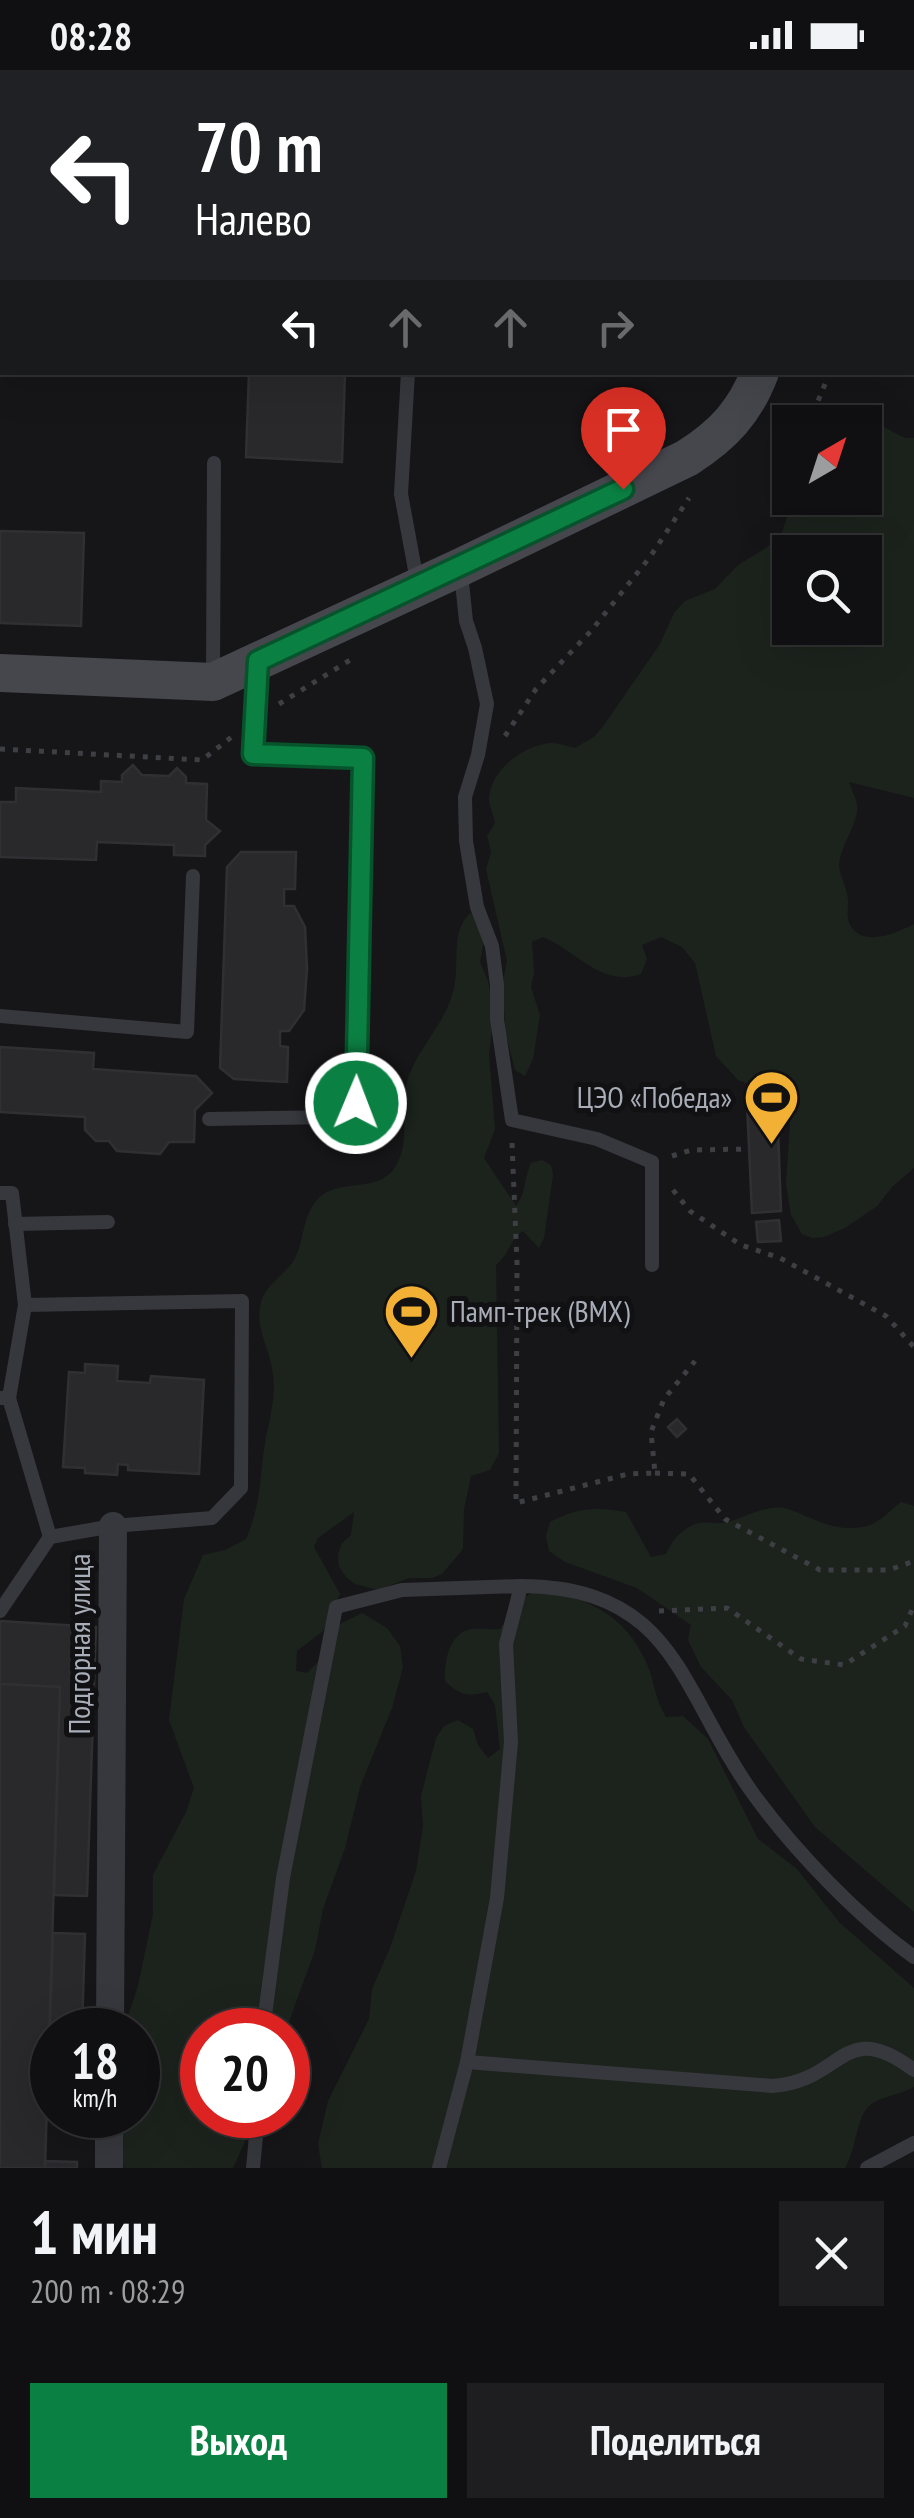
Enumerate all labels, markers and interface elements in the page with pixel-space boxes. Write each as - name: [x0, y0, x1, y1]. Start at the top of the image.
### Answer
- text: 08:28: [50, 11, 132, 60]
- text: 70 m: [195, 101, 323, 191]
- icon: left: [30, 110, 160, 240]
- text: Налево: [195, 189, 312, 247]
- icon: left: [273, 300, 328, 355]
- icon: ahead: [378, 300, 433, 355]
- icon: ahead: [483, 300, 538, 355]
- icon: right: [588, 300, 643, 355]
- pin: [581, 387, 666, 490]
- icon: arrive: [596, 402, 651, 457]
- north arrow: [772, 405, 882, 515]
- map controls: [772, 405, 882, 645]
- button: search: [772, 535, 882, 645]
- position arrow: [304, 1051, 408, 1155]
- sports icon: ЦЭО «Победа»: [741, 1068, 801, 1147]
- place label: ЦЭО «Победа»: [577, 1077, 732, 1116]
- sports icon: Памп-трек (BMX): [381, 1282, 441, 1361]
- place label: Памп-трек (BMX): [450, 1291, 630, 1330]
- street label: Подгорная улица: [59, 1554, 98, 1734]
- speed limit sign: 20: [180, 2008, 310, 2138]
- text: 18: [71, 2028, 119, 2093]
- text: km/h: [73, 2082, 117, 2114]
- text: 1 мин: [30, 2193, 158, 2271]
- button: close: [779, 2201, 884, 2306]
- text: 200 m · 08:29: [30, 2270, 185, 2312]
- button: Выход: [30, 2383, 447, 2498]
- button: Поделиться: [467, 2383, 884, 2498]

